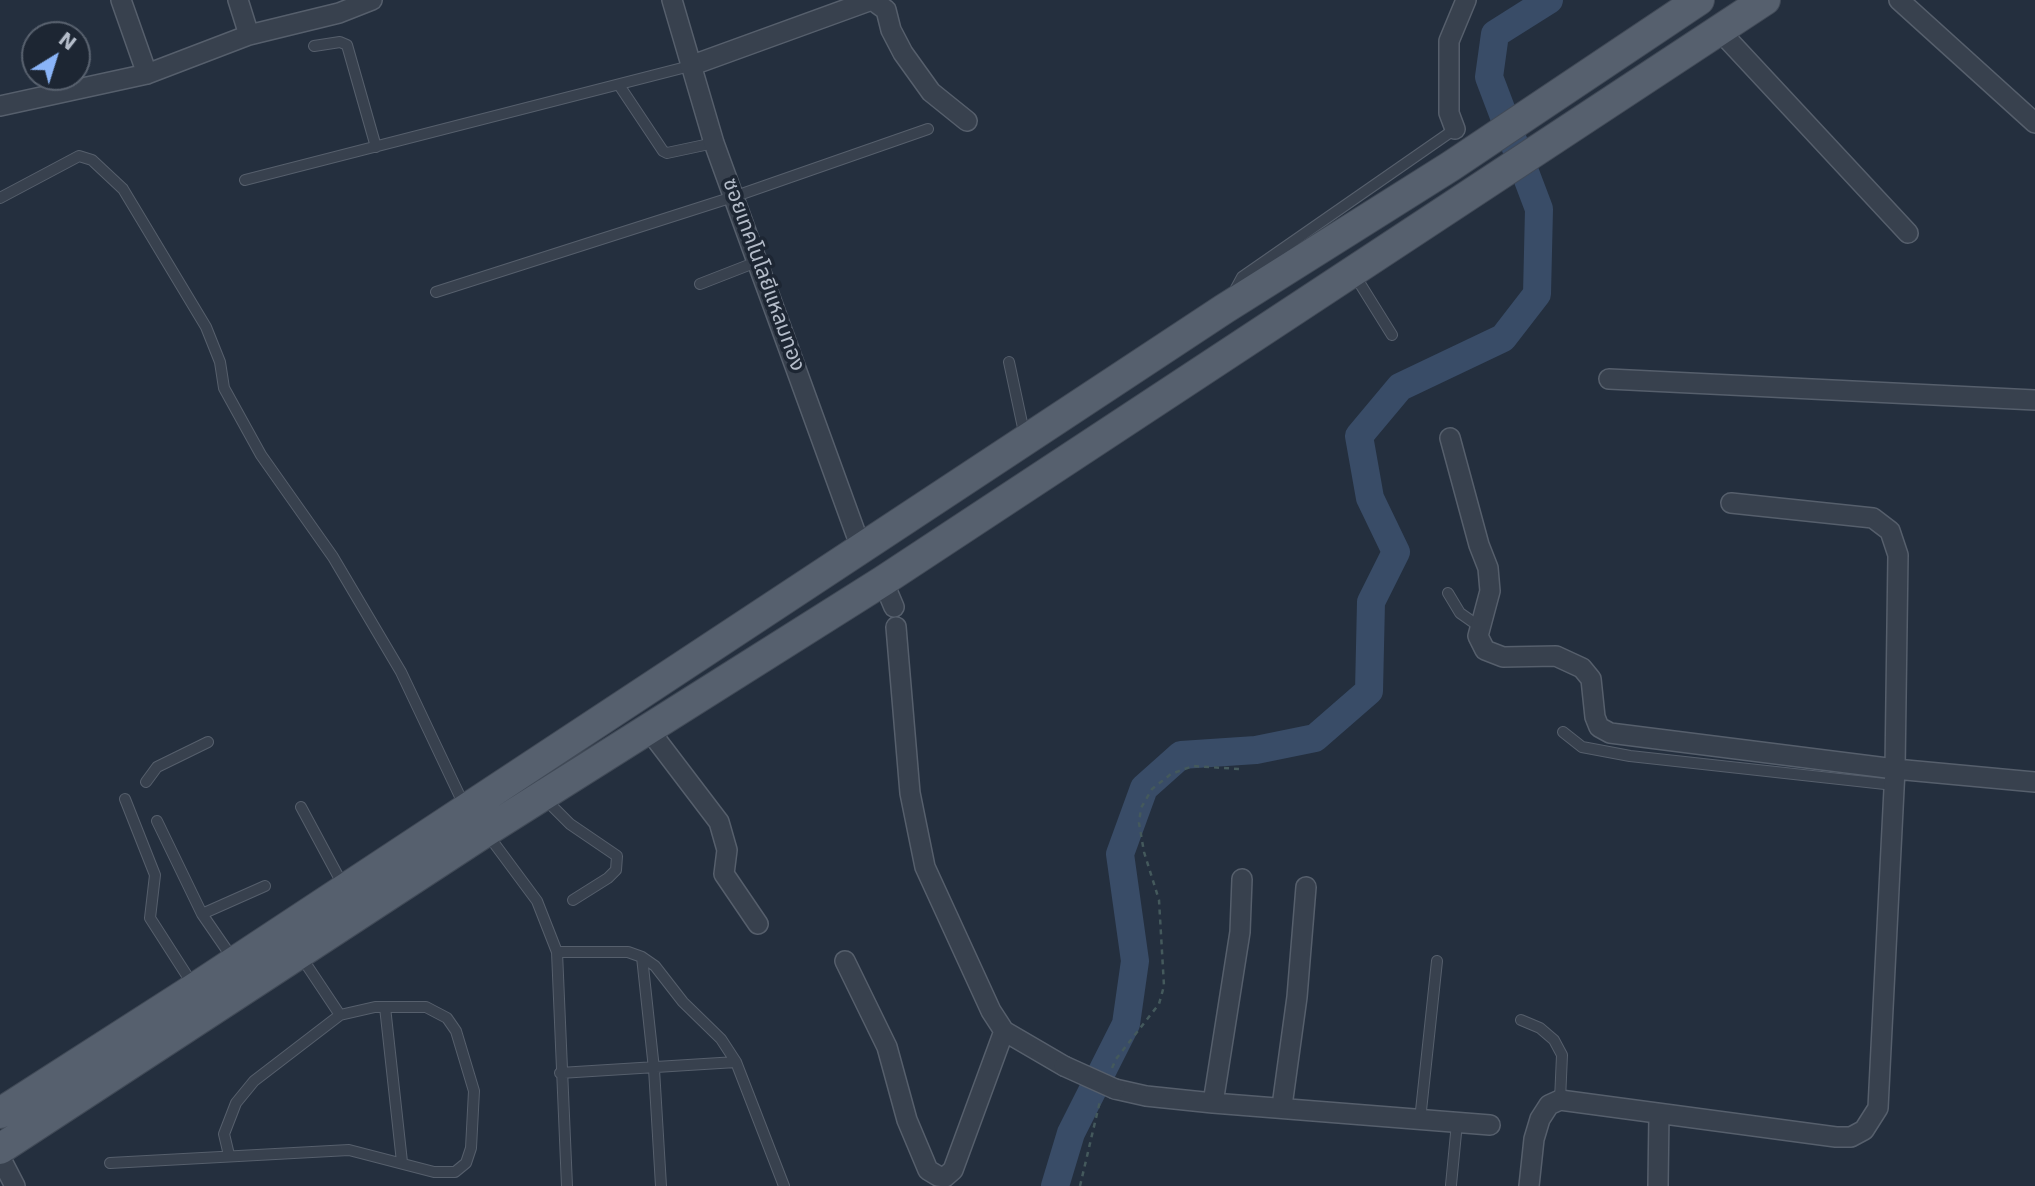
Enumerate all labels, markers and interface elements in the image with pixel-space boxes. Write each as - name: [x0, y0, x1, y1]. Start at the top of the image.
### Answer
- north arrow: [21, 21, 91, 91]
- text: N: [55, 27, 81, 55]
- street label: ซอยเทคโนโลยีแหลมทอง: [716, 175, 810, 375]

